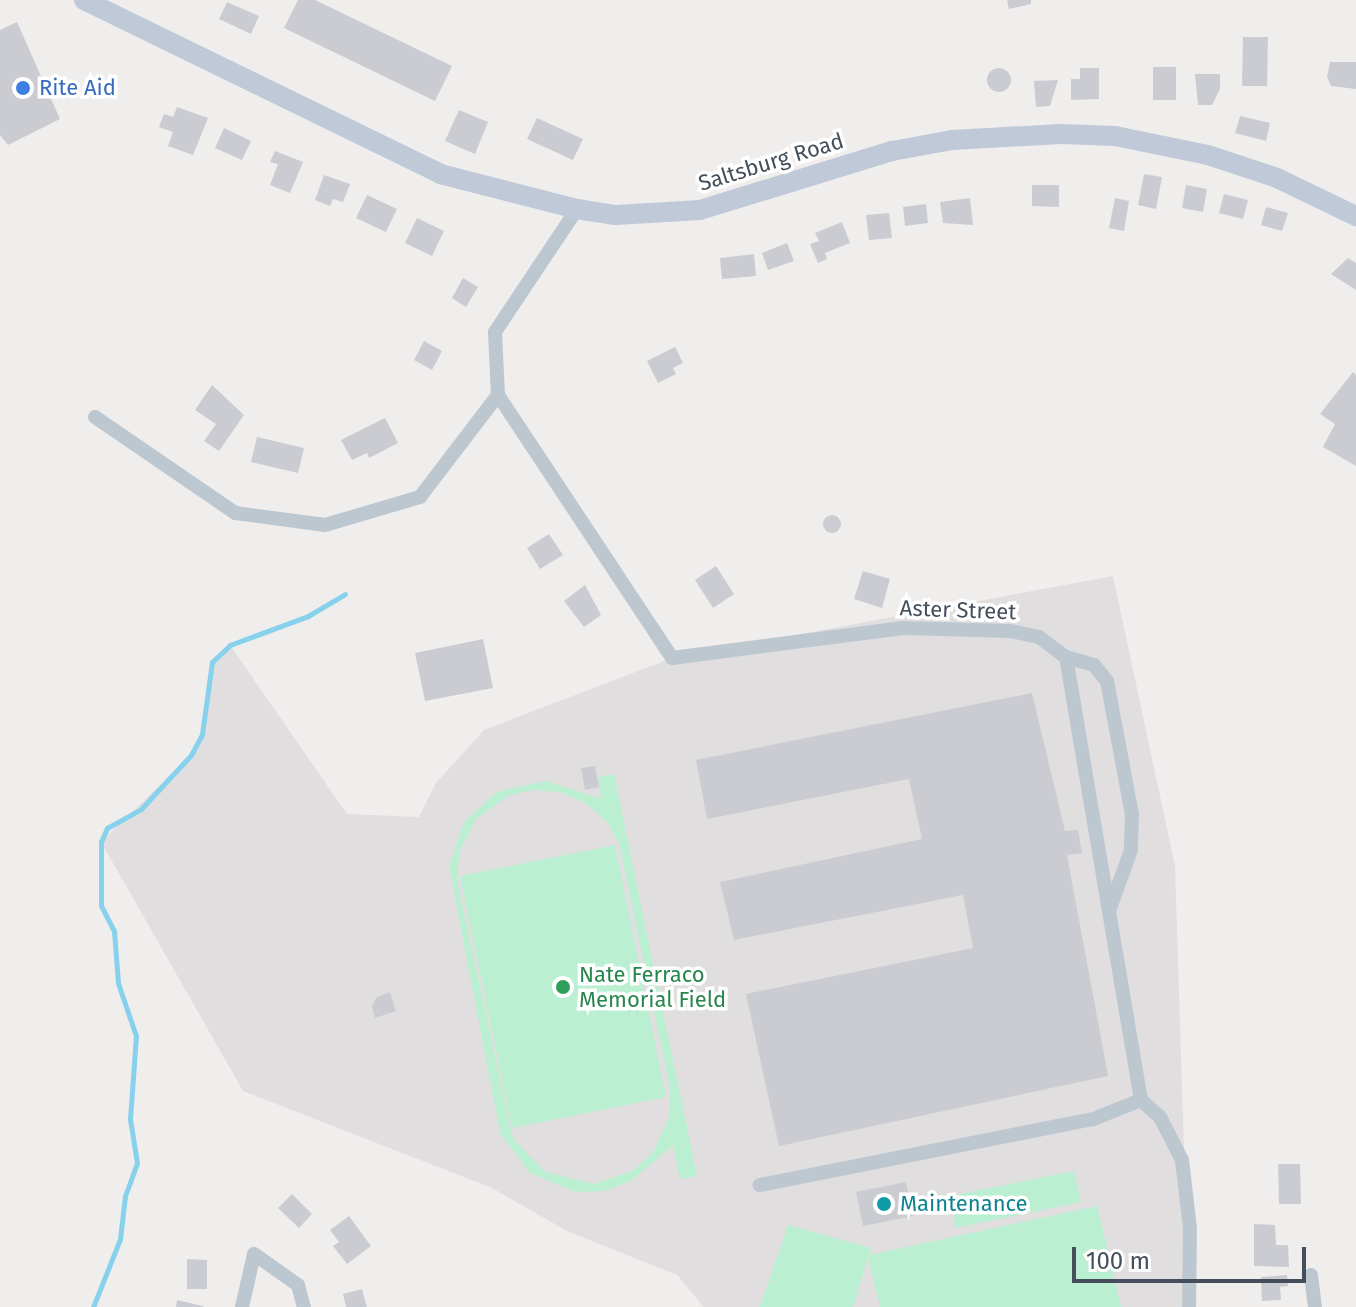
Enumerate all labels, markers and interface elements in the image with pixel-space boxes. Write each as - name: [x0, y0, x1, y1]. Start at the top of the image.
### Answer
- place label: Rite Aid: [39, 75, 116, 101]
- marker: Rite Aid: [14, 79, 32, 97]
- street label: Saltsburg Road: [695, 127, 847, 197]
- street label: Aster Street: [899, 595, 1017, 625]
- place label: Nate Ferraco Memorial Field: [579, 961, 726, 1012]
- marker: Nate Ferraco Memorial Field: [554, 978, 572, 996]
- place label: Maintenance: [900, 1191, 1028, 1217]
- marker: Maintenance: [875, 1195, 893, 1213]
- scale bar: [1076, 1231, 1310, 1281]
- text: 100 m: [1086, 1247, 1150, 1275]

